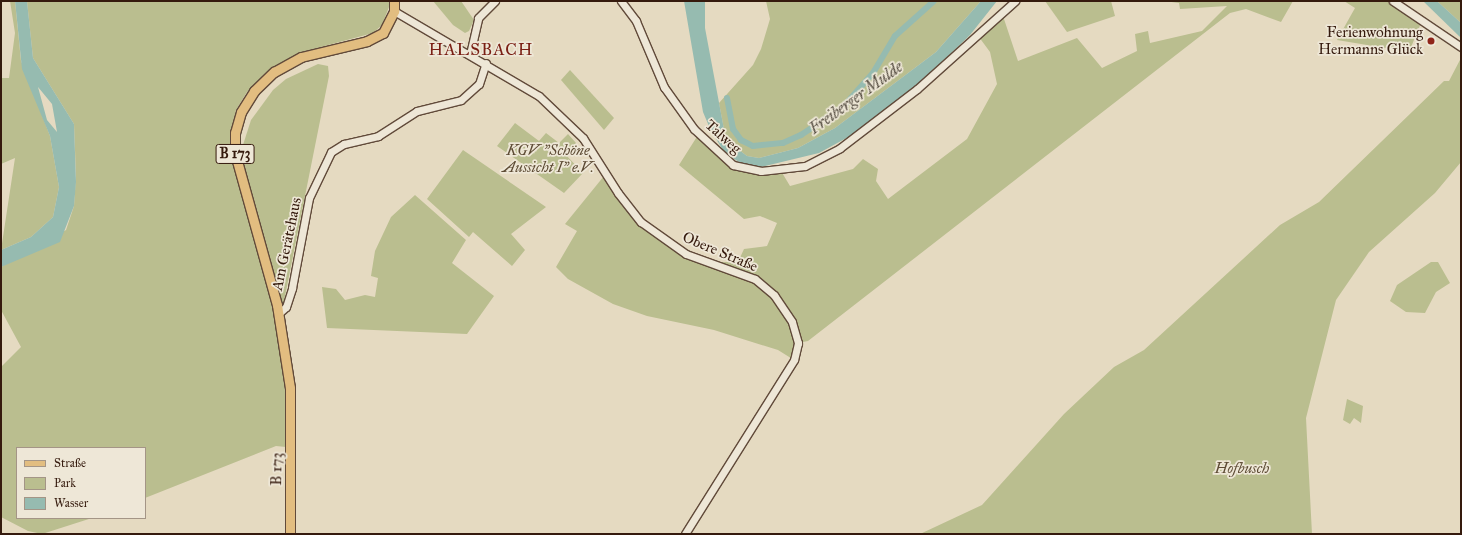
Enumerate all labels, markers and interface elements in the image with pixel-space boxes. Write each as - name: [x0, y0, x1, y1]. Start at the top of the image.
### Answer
- place label: Ferienwohnung Hermanns Glück: [1318, 23, 1423, 58]
- marker: Ferienwohnung Hermanns Glück: [1426, 36, 1436, 46]
- district label: HALSBACH: [428, 40, 534, 60]
- water label: Freiberger Mulde: [805, 58, 907, 138]
- street label: Talweg: [701, 116, 745, 158]
- park label: KGV "Schöne Aussicht I" e.V.: [502, 141, 594, 176]
- road number: B 173: [215, 142, 255, 166]
- street label: Am Gerätehaus: [268, 196, 306, 292]
- street label: Obere Straße: [680, 228, 760, 276]
- legend: [16, 447, 146, 519]
- street label: B 173: [268, 452, 286, 486]
- text: Straße: [54, 456, 86, 470]
- park label: Hofbusch: [1215, 460, 1269, 478]
- text: Park: [54, 476, 76, 490]
- text: Wasser: [54, 496, 88, 510]

